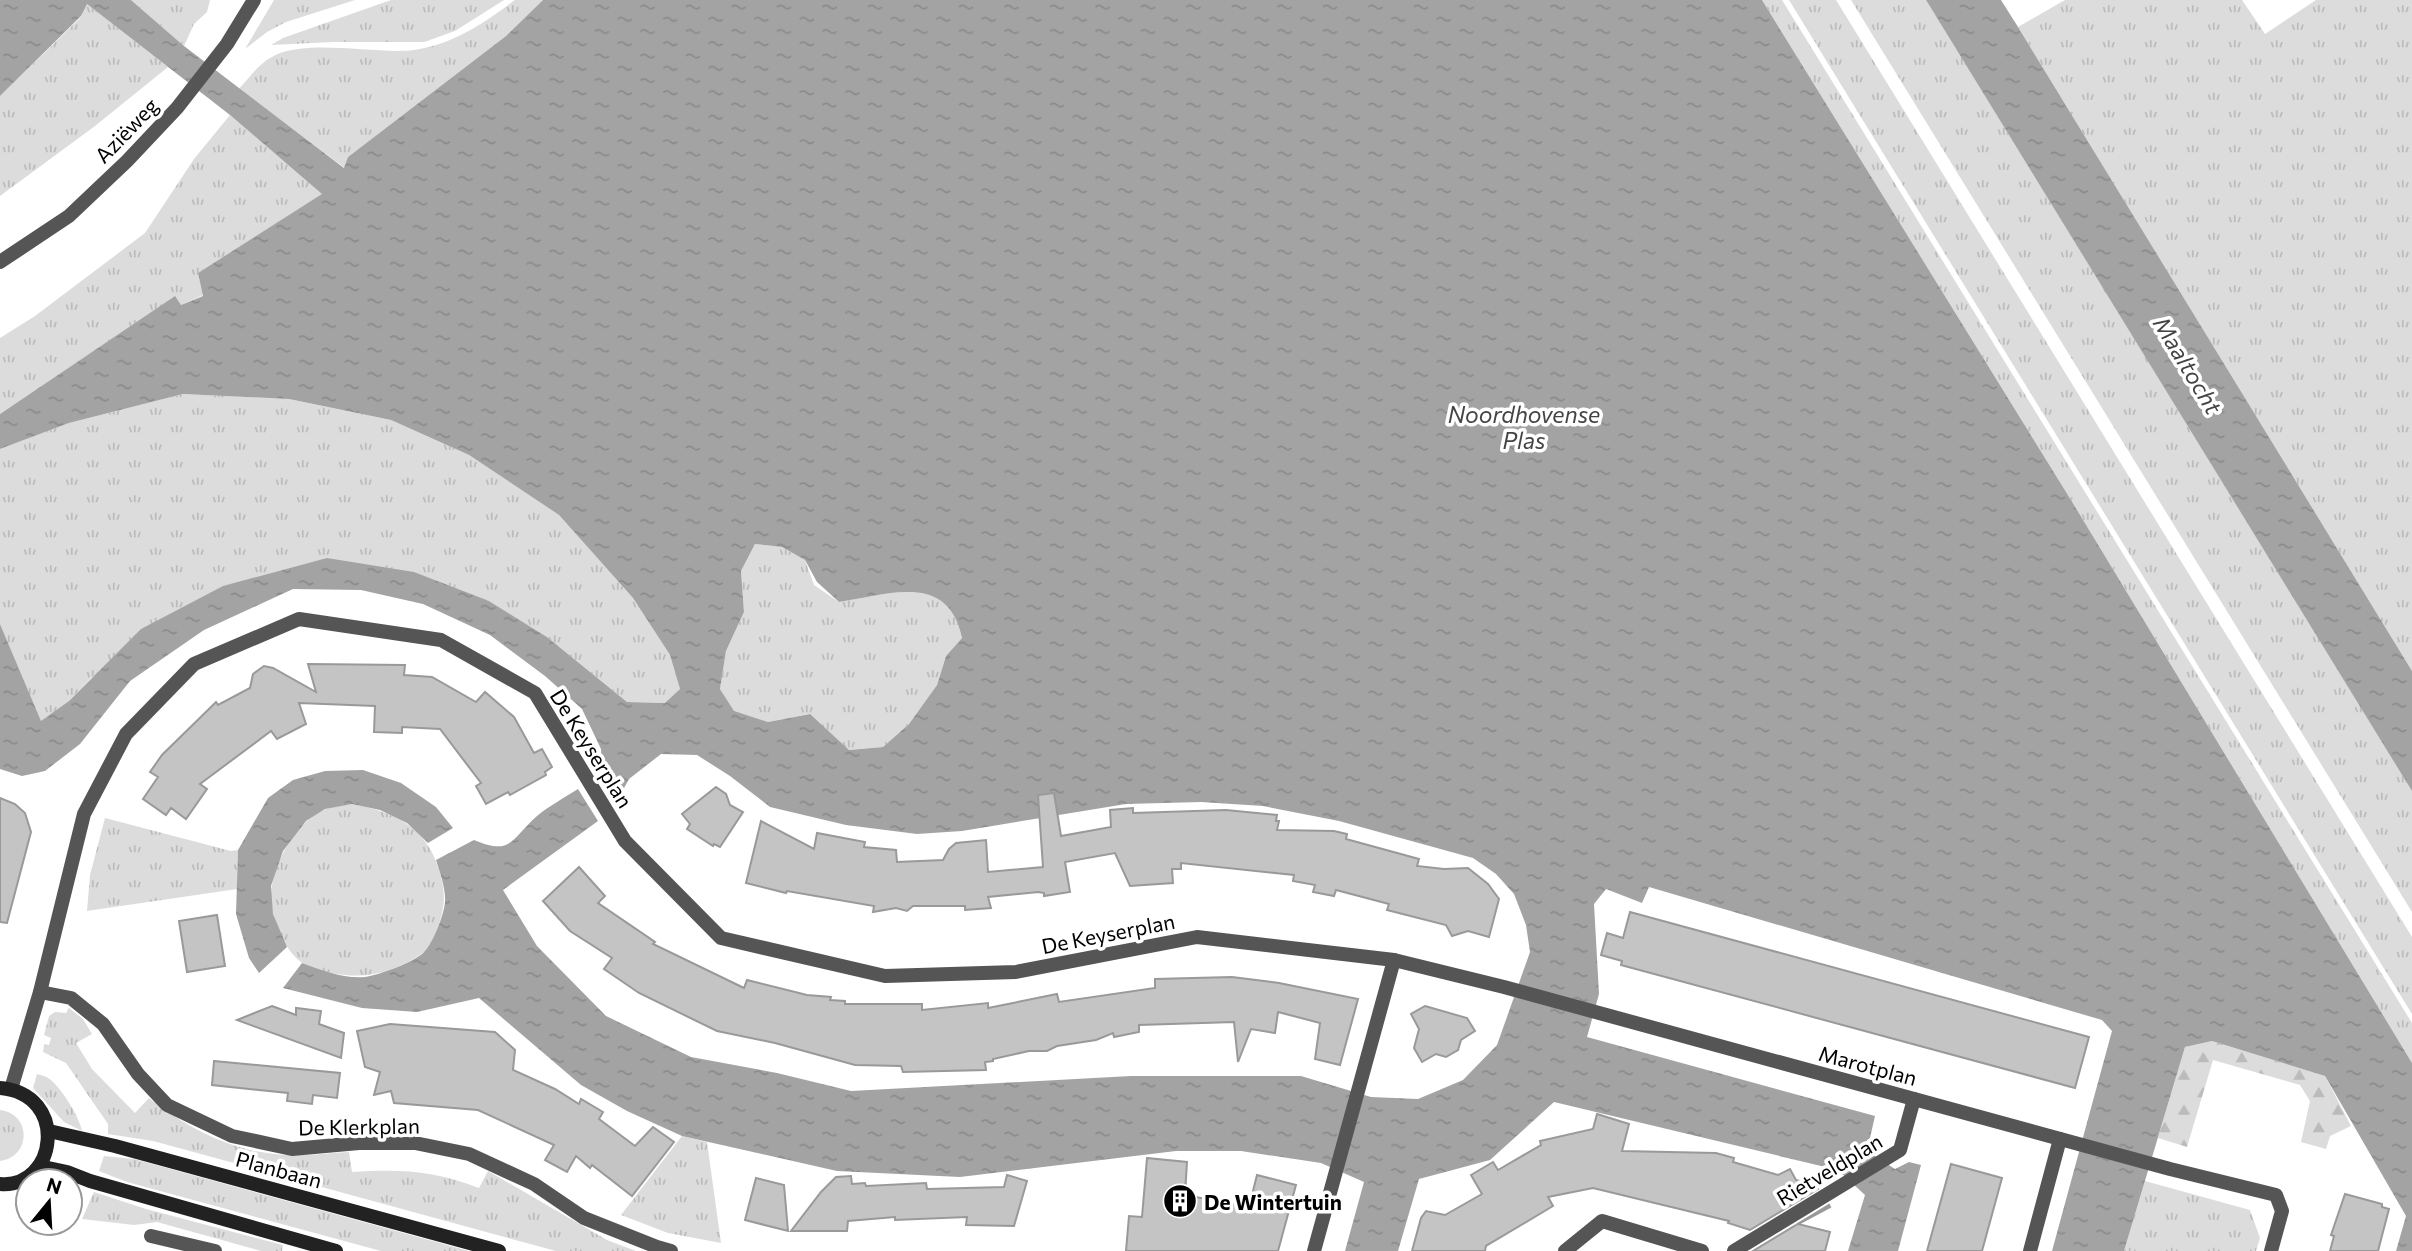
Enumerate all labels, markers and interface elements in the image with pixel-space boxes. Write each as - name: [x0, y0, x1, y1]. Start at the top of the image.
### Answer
- street label: Aziëweg: [89, 93, 163, 167]
- water label: Maaltocht: [2148, 311, 2228, 419]
- water label: Noordhovense Plas: [1448, 400, 1600, 454]
- street label: De Keyserplan: [546, 684, 638, 812]
- street label: De Keyserplan: [1039, 908, 1177, 958]
- street label: Marotplan: [1816, 1040, 1920, 1090]
- street label: De Klerkplan: [298, 1112, 420, 1140]
- street label: Rietveldplan: [1772, 1128, 1886, 1210]
- street label: Planbaan: [233, 1146, 325, 1192]
- north arrow: [14, 1167, 84, 1237]
- text: N: [44, 1172, 65, 1198]
- building icon: De Wintertuin: [1161, 1182, 1199, 1220]
- place label: De Wintertuin: [1204, 1189, 1342, 1214]

